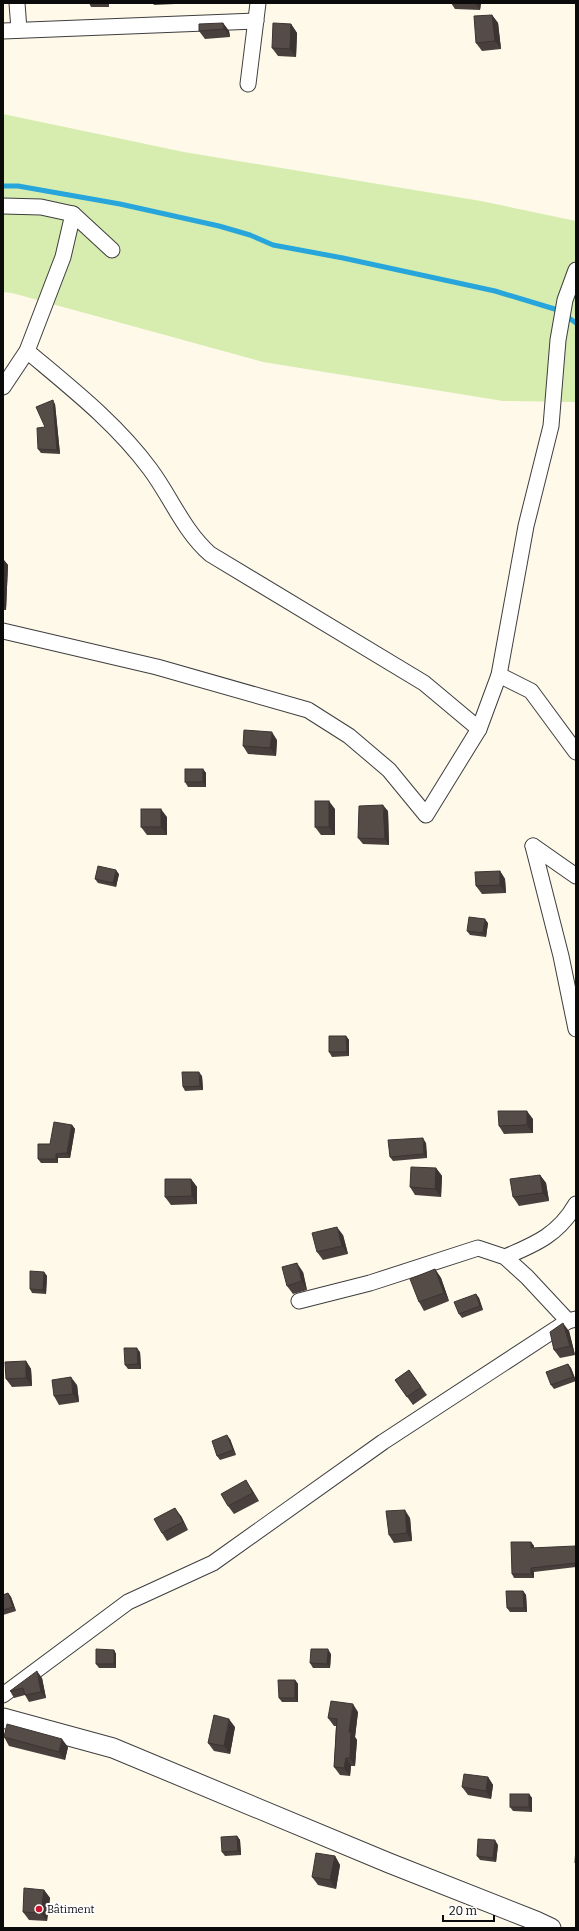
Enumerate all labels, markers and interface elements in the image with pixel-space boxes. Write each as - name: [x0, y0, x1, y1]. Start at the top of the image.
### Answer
- scale bar: [443, 1897, 494, 1923]
- place label: Bâtiment: [47, 1903, 95, 1916]
- marker: Bâtiment: [34, 1904, 44, 1914]
- text: 20 m: [449, 1904, 478, 1918]

